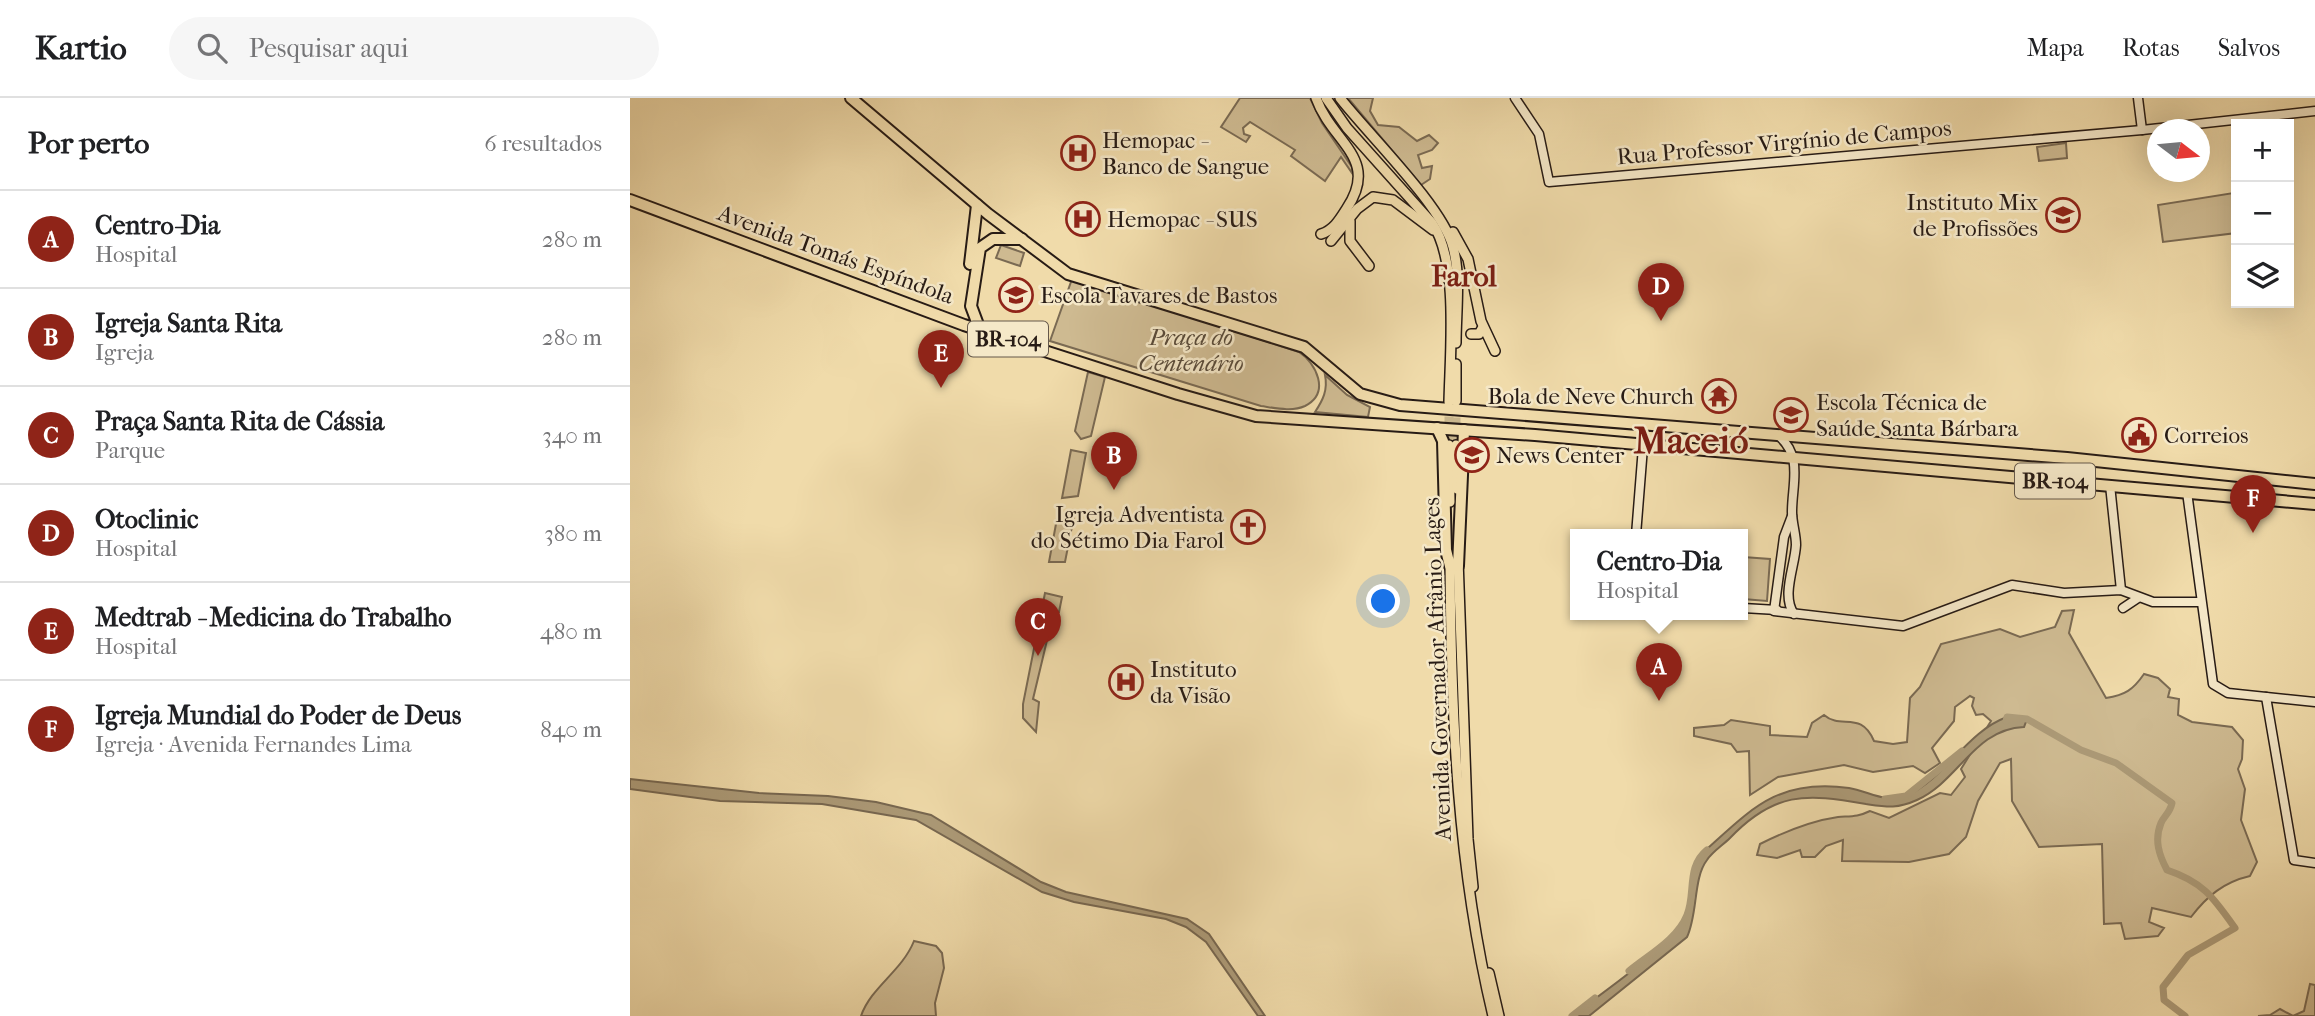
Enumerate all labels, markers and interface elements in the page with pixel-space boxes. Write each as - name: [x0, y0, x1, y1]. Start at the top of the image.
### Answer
- search box: [169, 17, 659, 80]
- text: Kartio: [35, 29, 127, 68]
- icon: search: [193, 29, 231, 67]
- text: Pesquisar aqui: [249, 33, 408, 64]
- text: Mapa: [2027, 34, 2084, 62]
- text: Rotas: [2122, 34, 2180, 62]
- text: Salvos: [2218, 34, 2280, 62]
- street label: Rua Professor Virgínio de Campos: [1616, 114, 1952, 171]
- north arrow: [2147, 119, 2210, 182]
- map controls: [2231, 119, 2294, 308]
- button: +: [2231, 119, 2294, 182]
- text: Por perto: [28, 126, 150, 161]
- place label: Hemopac - Banco de Sangue: [1102, 127, 1269, 180]
- text: 6 resultados: [484, 130, 602, 157]
- hospital icon: Hemopac - Banco de Sangue: [1059, 134, 1097, 172]
- button: −: [2231, 182, 2294, 245]
- place label: Instituto Mix de Profissões: [1907, 189, 2038, 242]
- school or university icon: Instituto Mix de Profissões: [2044, 196, 2082, 234]
- street label: Avenida Tomás Espíndola: [713, 199, 958, 310]
- hospital icon: Hemopac - SUS: [1064, 200, 1102, 238]
- place label: Hemopac - SUS: [1107, 206, 1258, 233]
- text: Centro-Dia: [95, 210, 220, 241]
- text: A: [44, 226, 58, 253]
- text: 280 m: [542, 226, 602, 253]
- text: Hospital: [95, 241, 177, 268]
- button: layers: [2231, 245, 2294, 308]
- district label: Farol: [1431, 259, 1498, 294]
- pin: D: [1638, 263, 1684, 321]
- school or university icon: Escola Tavares de Bastos: [997, 276, 1035, 314]
- place label: Escola Tavares de Bastos: [1040, 282, 1278, 309]
- text: Igreja Santa Rita: [95, 308, 282, 339]
- road number: BR-104: [968, 322, 1048, 356]
- text: B: [44, 324, 58, 351]
- text: 280 m: [542, 324, 602, 351]
- park label: Praça do Centenário: [1138, 324, 1244, 377]
- pin: E: [918, 330, 964, 388]
- text: Igreja: [95, 339, 154, 366]
- temple icon: Bola de Neve Church: [1700, 377, 1738, 415]
- place label: Bola de Neve Church: [1487, 383, 1694, 410]
- place label: Escola Técnica de Saúde Santa Bárbara: [1816, 389, 2019, 442]
- school or university icon: Escola Técnica de Saúde Santa Bárbara: [1772, 396, 1810, 434]
- text: Praça Santa Rita de Cássia: [95, 406, 384, 437]
- public building icon: Correios: [2120, 416, 2158, 454]
- district label: Maceió: [1634, 419, 1749, 463]
- text: C: [43, 422, 59, 449]
- text: 340 m: [542, 422, 602, 449]
- place label: Correios: [2164, 422, 2249, 449]
- pin: B: [1091, 432, 1137, 490]
- school or university icon: News Center: [1453, 436, 1491, 474]
- text: Parque: [95, 437, 165, 464]
- place label: News Center: [1496, 442, 1624, 469]
- road number: BR-104: [2015, 464, 2095, 498]
- pin: F: [2230, 475, 2276, 533]
- street label: Avenida Governador Afrânio Lages: [1418, 497, 1457, 842]
- place label: Igreja Adventista do Sétimo Dia Farol: [1031, 501, 1225, 554]
- text: Otoclinic: [95, 504, 198, 535]
- church icon: Igreja Adventista do Sétimo Dia Farol: [1229, 508, 1267, 546]
- text: D: [42, 520, 60, 547]
- text: 380 m: [544, 520, 602, 547]
- popup: [1570, 529, 1748, 620]
- text: Hospital: [95, 535, 177, 562]
- text: Centro-Dia: [1597, 546, 1721, 577]
- text: Hospital: [1597, 577, 1679, 604]
- your location: [1366, 584, 1400, 618]
- pin: C: [1015, 598, 1061, 656]
- text: Medtrab - Medicina do Trabalho: [95, 602, 451, 633]
- text: E: [44, 618, 58, 645]
- text: 480 m: [540, 618, 602, 645]
- text: Hospital: [95, 633, 177, 660]
- pin: A: [1636, 643, 1682, 701]
- place label: Instituto da Visão: [1150, 656, 1237, 709]
- hospital icon: Instituto da Visão: [1107, 663, 1145, 701]
- text: Igreja Mundial do Poder de Deus: [95, 700, 461, 731]
- text: F: [45, 716, 57, 743]
- text: 840 m: [540, 716, 602, 743]
- text: Igreja · Avenida Fernandes Lima: [95, 731, 412, 758]

